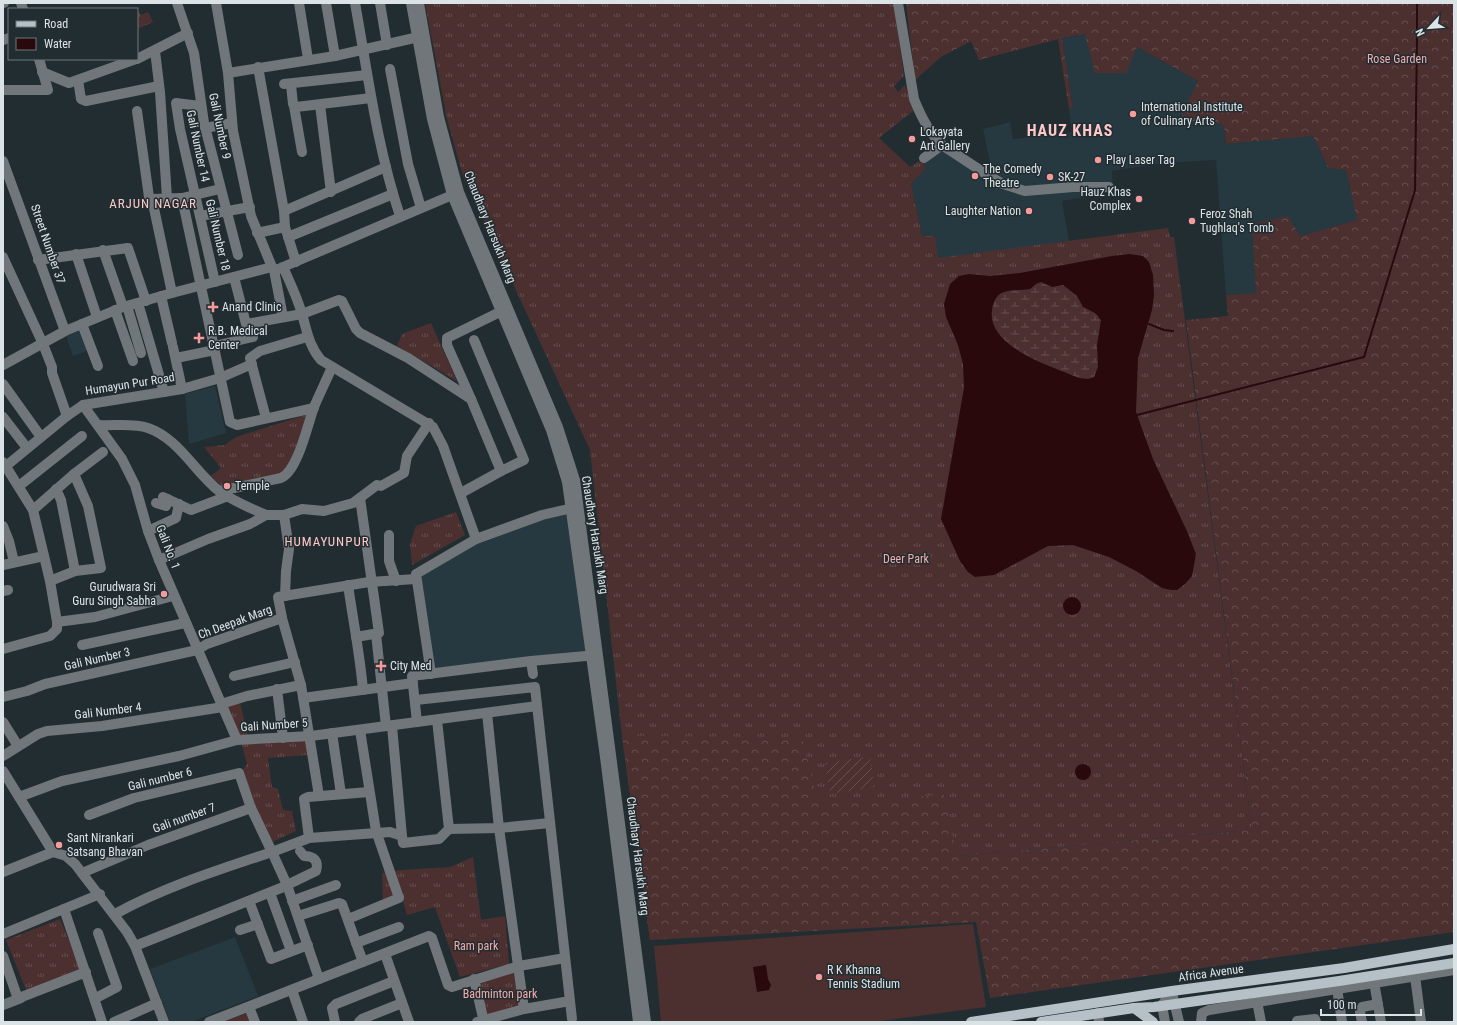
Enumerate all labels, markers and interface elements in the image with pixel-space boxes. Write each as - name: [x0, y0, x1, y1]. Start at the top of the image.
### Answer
- legend: [8, 8, 138, 60]
- north arrow: [1409, 8, 1449, 48]
- text: Road: [44, 17, 68, 31]
- text: N: [1413, 26, 1428, 38]
- text: Water: [44, 37, 72, 51]
- park label: Rose Garden: [1367, 52, 1427, 66]
- street label: Gali Number 9: [206, 92, 234, 160]
- place label: International Institute of Culinary Arts: [1141, 100, 1243, 128]
- street label: Gali Number 14: [184, 109, 212, 183]
- marker: International Institute of Culinary Arts: [1128, 109, 1138, 119]
- district label: HAUZ KHAS: [1027, 121, 1113, 140]
- place label: Lokayata Art Gallery: [920, 125, 970, 153]
- marker: Lokayata Art Gallery: [907, 134, 917, 144]
- place label: Play Laser Tag: [1106, 153, 1175, 167]
- marker: Play Laser Tag: [1093, 155, 1103, 165]
- place label: The Comedy Theatre: [983, 162, 1042, 190]
- street label: Chaudhary Harsukh Marg: [461, 169, 519, 285]
- place label: SK-27: [1058, 170, 1085, 184]
- marker: The Comedy Theatre: [970, 171, 980, 181]
- marker: SK-27: [1045, 172, 1055, 182]
- place label: Hauz Khas Complex: [1080, 185, 1131, 213]
- marker: Hauz Khas Complex: [1134, 194, 1144, 204]
- district label: ARJUN NAGAR: [109, 196, 197, 211]
- street label: Gali Number 18: [203, 198, 233, 272]
- street label: Street Number 37: [28, 203, 68, 286]
- place label: Laughter Nation: [945, 204, 1021, 218]
- marker: Laughter Nation: [1024, 206, 1034, 216]
- place label: Feroz Shah Tughlaq's Tomb: [1200, 207, 1274, 235]
- marker: Feroz Shah Tughlaq's Tomb: [1187, 216, 1197, 226]
- place label: Anand Clinic: [222, 300, 282, 314]
- marker: Anand Clinic: [207, 301, 219, 313]
- place label: R.B. Medical Center: [208, 324, 267, 352]
- marker: R.B. Medical Center: [193, 332, 205, 344]
- street label: Humayun Pur Road: [84, 370, 176, 398]
- street label: Chaudhary Harsukh Marg: [579, 475, 611, 595]
- place label: Temple: [235, 479, 270, 493]
- marker: Temple: [222, 481, 232, 491]
- street label: Gali No. 1: [153, 523, 183, 571]
- district label: HUMAYUNPUR: [284, 534, 370, 549]
- park label: Deer Park: [883, 552, 930, 566]
- place label: Gurudwara Sri Guru Singh Sabha: [72, 580, 156, 608]
- marker: Gurudwara Sri Guru Singh Sabha: [159, 589, 169, 599]
- street label: Ch Deepak Marg: [196, 602, 274, 642]
- street label: Gali Number 3: [63, 645, 131, 673]
- place label: City Med: [390, 659, 432, 673]
- marker: City Med: [375, 660, 387, 672]
- street label: Gali Number 4: [74, 700, 142, 722]
- street label: Gali Number 5: [240, 716, 308, 734]
- street label: Gali number 6: [126, 764, 194, 794]
- street label: Chaudhary Harsukh Marg: [624, 796, 652, 916]
- street label: Gali number 7: [151, 800, 217, 836]
- place label: Sant Nirankari Satsang Bhavan: [67, 831, 143, 859]
- marker: Sant Nirankari Satsang Bhavan: [54, 840, 64, 850]
- park label: Ram park: [454, 939, 499, 953]
- street label: Africa Avenue: [1177, 961, 1245, 985]
- place label: R K Khanna Tennis Stadium: [827, 963, 900, 991]
- marker: R K Khanna Tennis Stadium: [814, 972, 824, 982]
- park label: Badminton park: [463, 987, 538, 1001]
- scale bar: [1321, 991, 1421, 1017]
- text: 100 m: [1327, 998, 1357, 1012]

